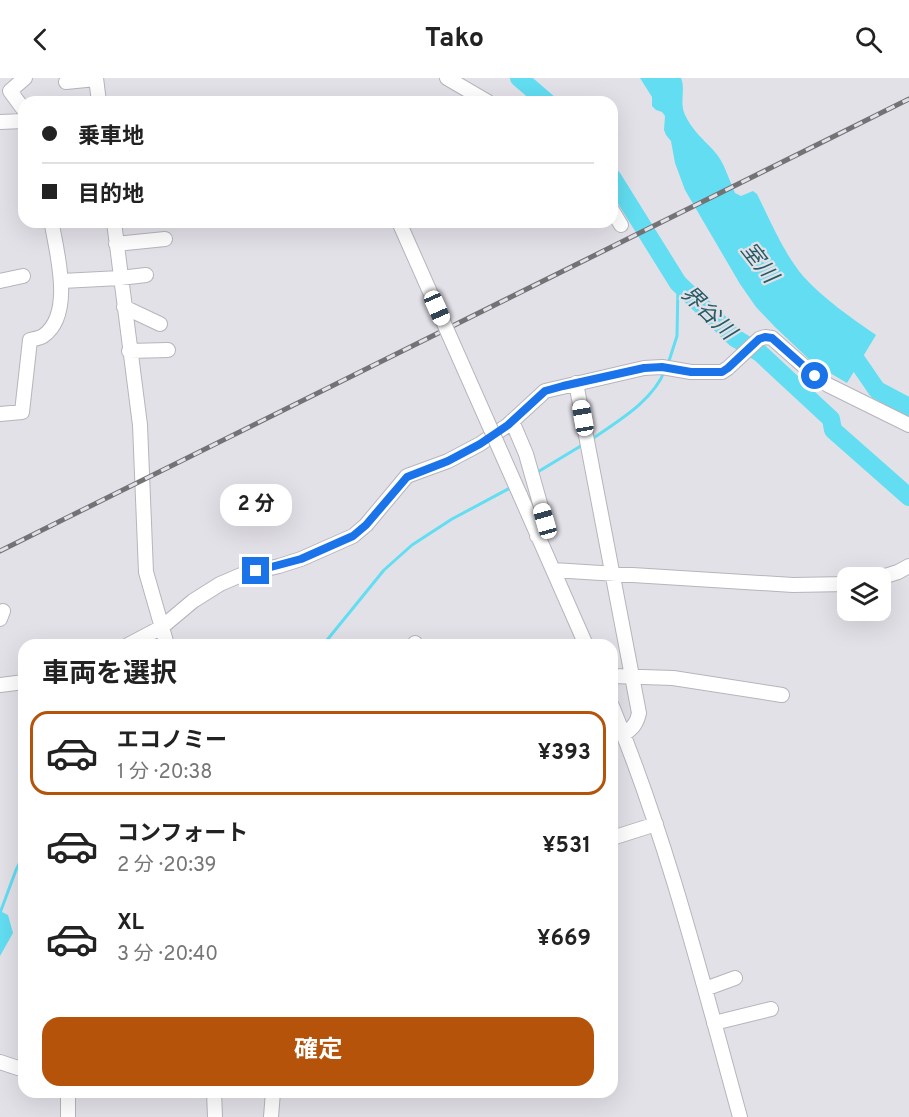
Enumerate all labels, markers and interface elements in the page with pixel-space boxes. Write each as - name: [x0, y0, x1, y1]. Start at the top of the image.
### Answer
- text: Tako: [425, 22, 484, 56]
- icon: back: [24, 23, 57, 56]
- icon: search: [852, 23, 885, 56]
- text: 乗車地: [78, 124, 144, 151]
- text: 目的地: [78, 182, 144, 209]
- water label: 室川: [734, 238, 783, 291]
- water label: 界谷川: [674, 281, 742, 348]
- car: [421, 288, 453, 328]
- route start: [801, 362, 828, 389]
- car: [571, 399, 595, 437]
- callout: 2 分: [220, 484, 292, 526]
- text: 2 分: [237, 492, 275, 518]
- car: [531, 501, 559, 541]
- route end: [242, 557, 269, 584]
- map controls: [837, 567, 891, 621]
- button: layers: [837, 567, 891, 621]
- text: 車両を選択: [42, 658, 177, 692]
- icon: car: [45, 726, 99, 780]
- text: エコノミー: [117, 728, 227, 755]
- text: ¥393: [538, 740, 591, 767]
- text: 1 分 · 20:38: [117, 760, 212, 786]
- icon: car: [45, 819, 99, 873]
- text: コンフォート: [117, 821, 248, 848]
- text: ¥531: [542, 833, 591, 860]
- text: 2 分 · 20:39: [117, 853, 217, 879]
- text: XL: [117, 910, 144, 937]
- icon: car: [45, 912, 99, 966]
- text: ¥669: [537, 926, 591, 953]
- text: 3 分 · 20:40: [117, 942, 218, 968]
- button: 確定: [42, 1017, 594, 1086]

